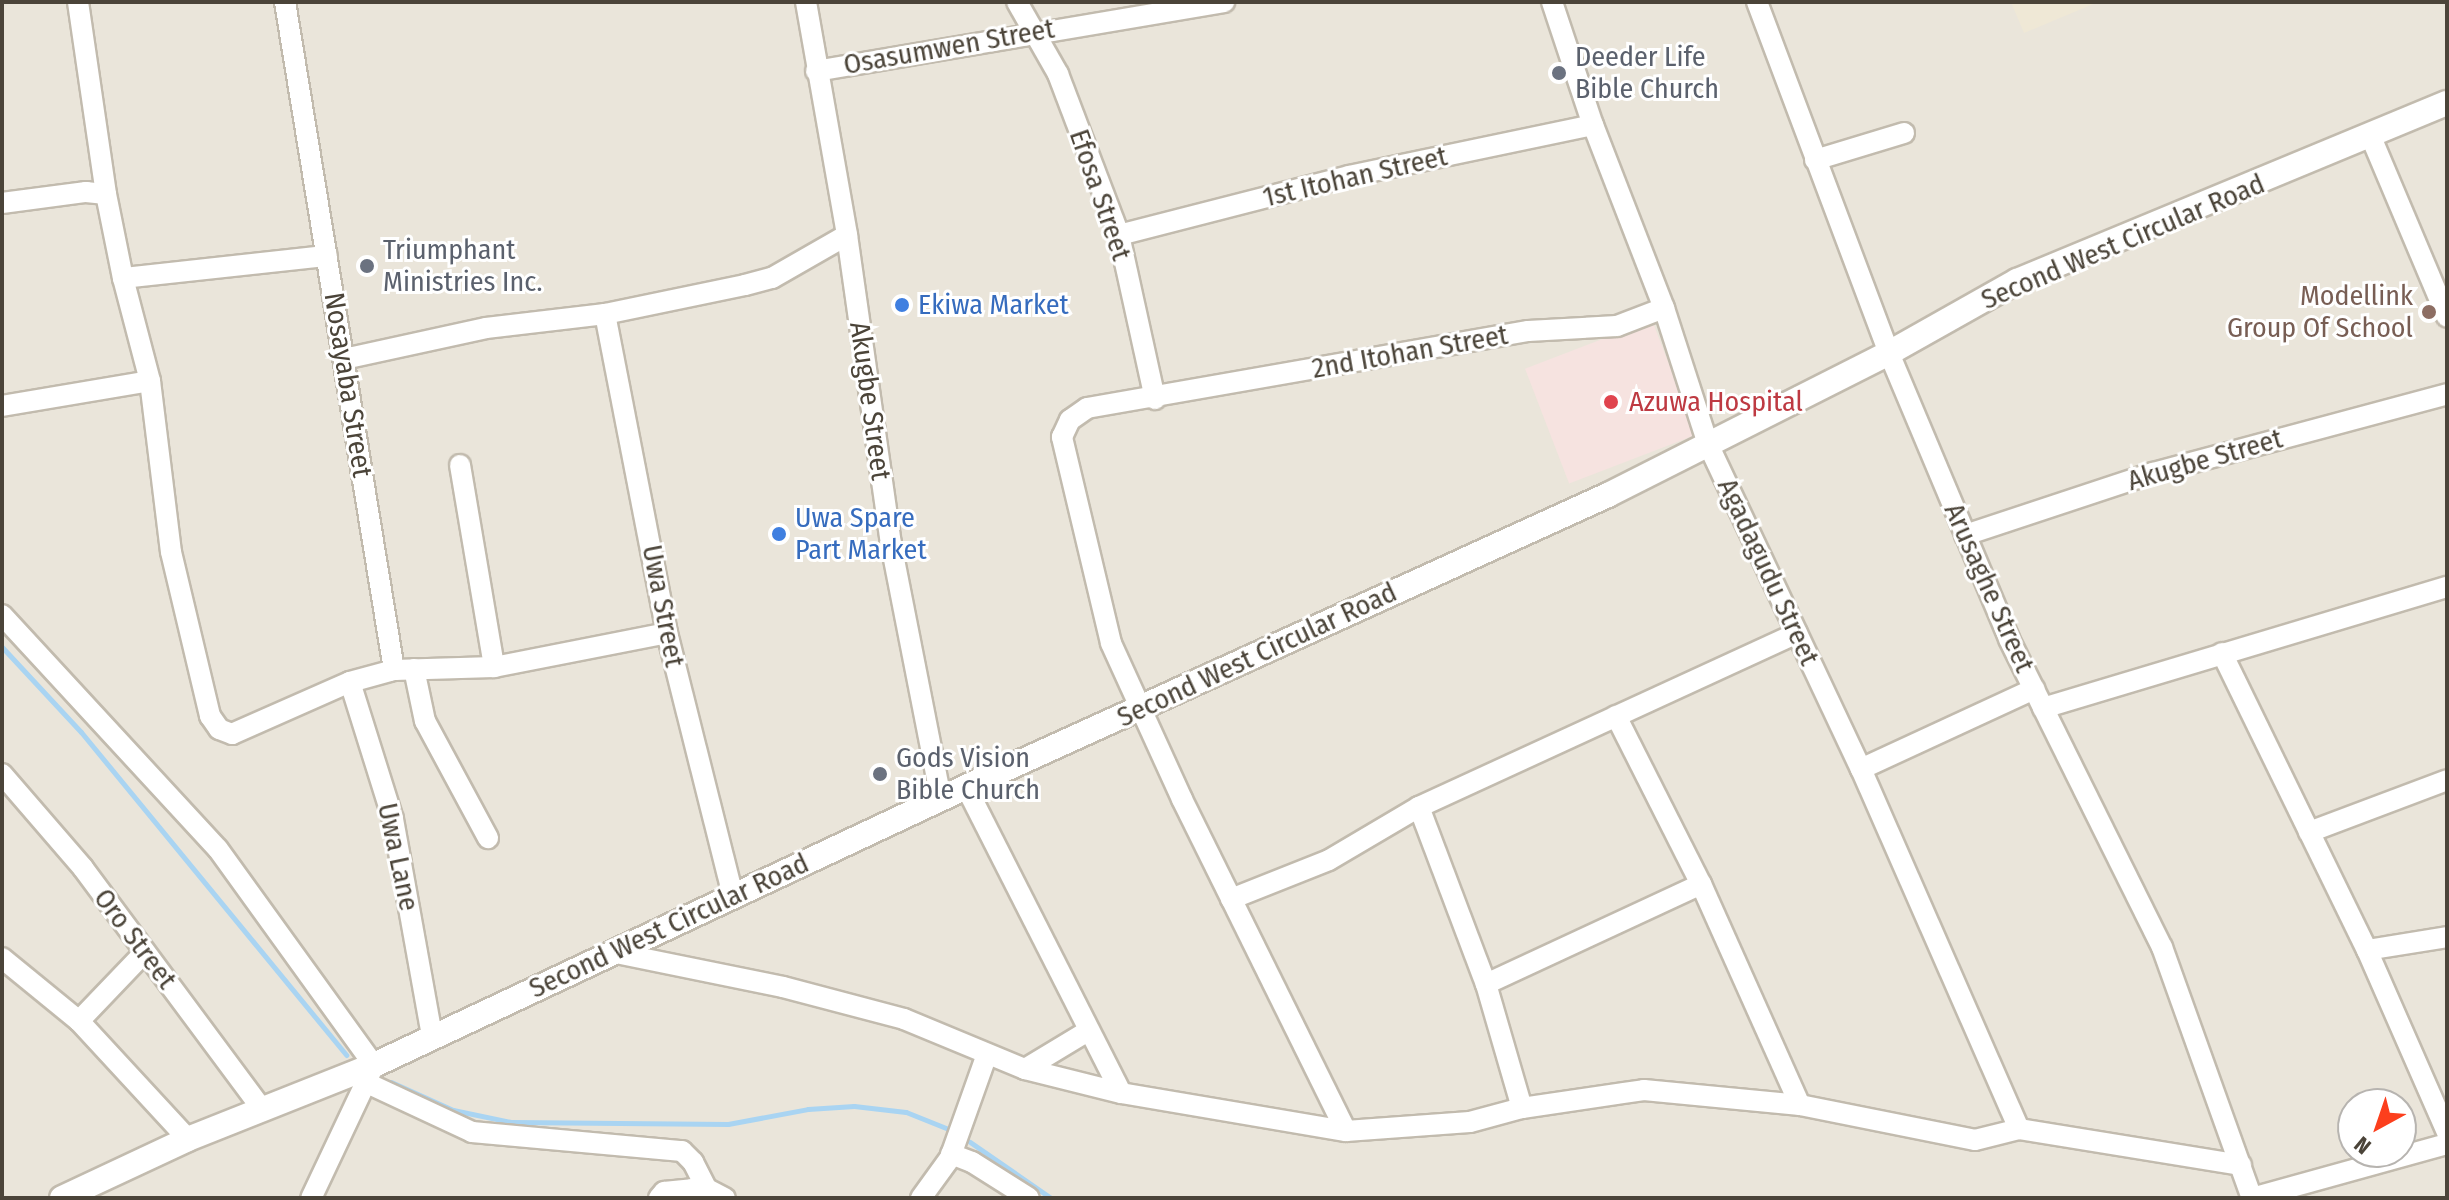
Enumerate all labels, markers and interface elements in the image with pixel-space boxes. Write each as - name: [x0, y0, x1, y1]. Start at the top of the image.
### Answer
- street label: Osasumwen Street: [841, 12, 1057, 82]
- place label: Deeder Life Bible Church: [1575, 40, 1719, 106]
- marker: Deeder Life Bible Church: [1550, 64, 1568, 82]
- street label: Efosa Street: [1062, 125, 1138, 265]
- street label: 1st Itohan Street: [1260, 139, 1450, 215]
- street label: Second West Circular Road: [1976, 167, 2270, 317]
- place label: Triumphant Ministries Inc.: [383, 233, 542, 299]
- marker: Triumphant Ministries Inc.: [358, 257, 376, 275]
- place label: Modellink Group Of School: [2227, 279, 2413, 345]
- place label: Ekiwa Market: [918, 288, 1069, 322]
- street label: Nosayaba Street: [317, 290, 379, 480]
- marker: Ekiwa Market: [893, 296, 911, 314]
- marker: Modellink Group Of School: [2420, 303, 2438, 321]
- street label: 2nd Itohan Street: [1310, 318, 1510, 386]
- street label: Akugbe Street: [842, 320, 898, 482]
- place label: Azuwa Hospital: [1629, 385, 1803, 419]
- marker: Azuwa Hospital: [1600, 391, 1622, 413]
- street label: Akugbe Street: [2124, 422, 2286, 498]
- street label: Agadagudu Street: [1710, 473, 1826, 671]
- street label: Arusaghe Street: [1937, 498, 2041, 678]
- place label: Uwa Spare Part Market: [795, 501, 927, 567]
- marker: Uwa Spare Part Market: [770, 525, 788, 543]
- street label: Uwa Street: [635, 542, 691, 670]
- street label: Second West Circular Road: [1112, 575, 1402, 735]
- place label: Gods Vision Bible Church: [896, 741, 1040, 807]
- marker: Gods Vision Bible Church: [871, 765, 889, 783]
- street label: Uwa Lane: [370, 800, 426, 914]
- street label: Second West Circular Road: [524, 846, 814, 1006]
- street label: Oro Street: [86, 882, 184, 996]
- north arrow: [2337, 1088, 2417, 1168]
- text: N: [2349, 1131, 2376, 1160]

